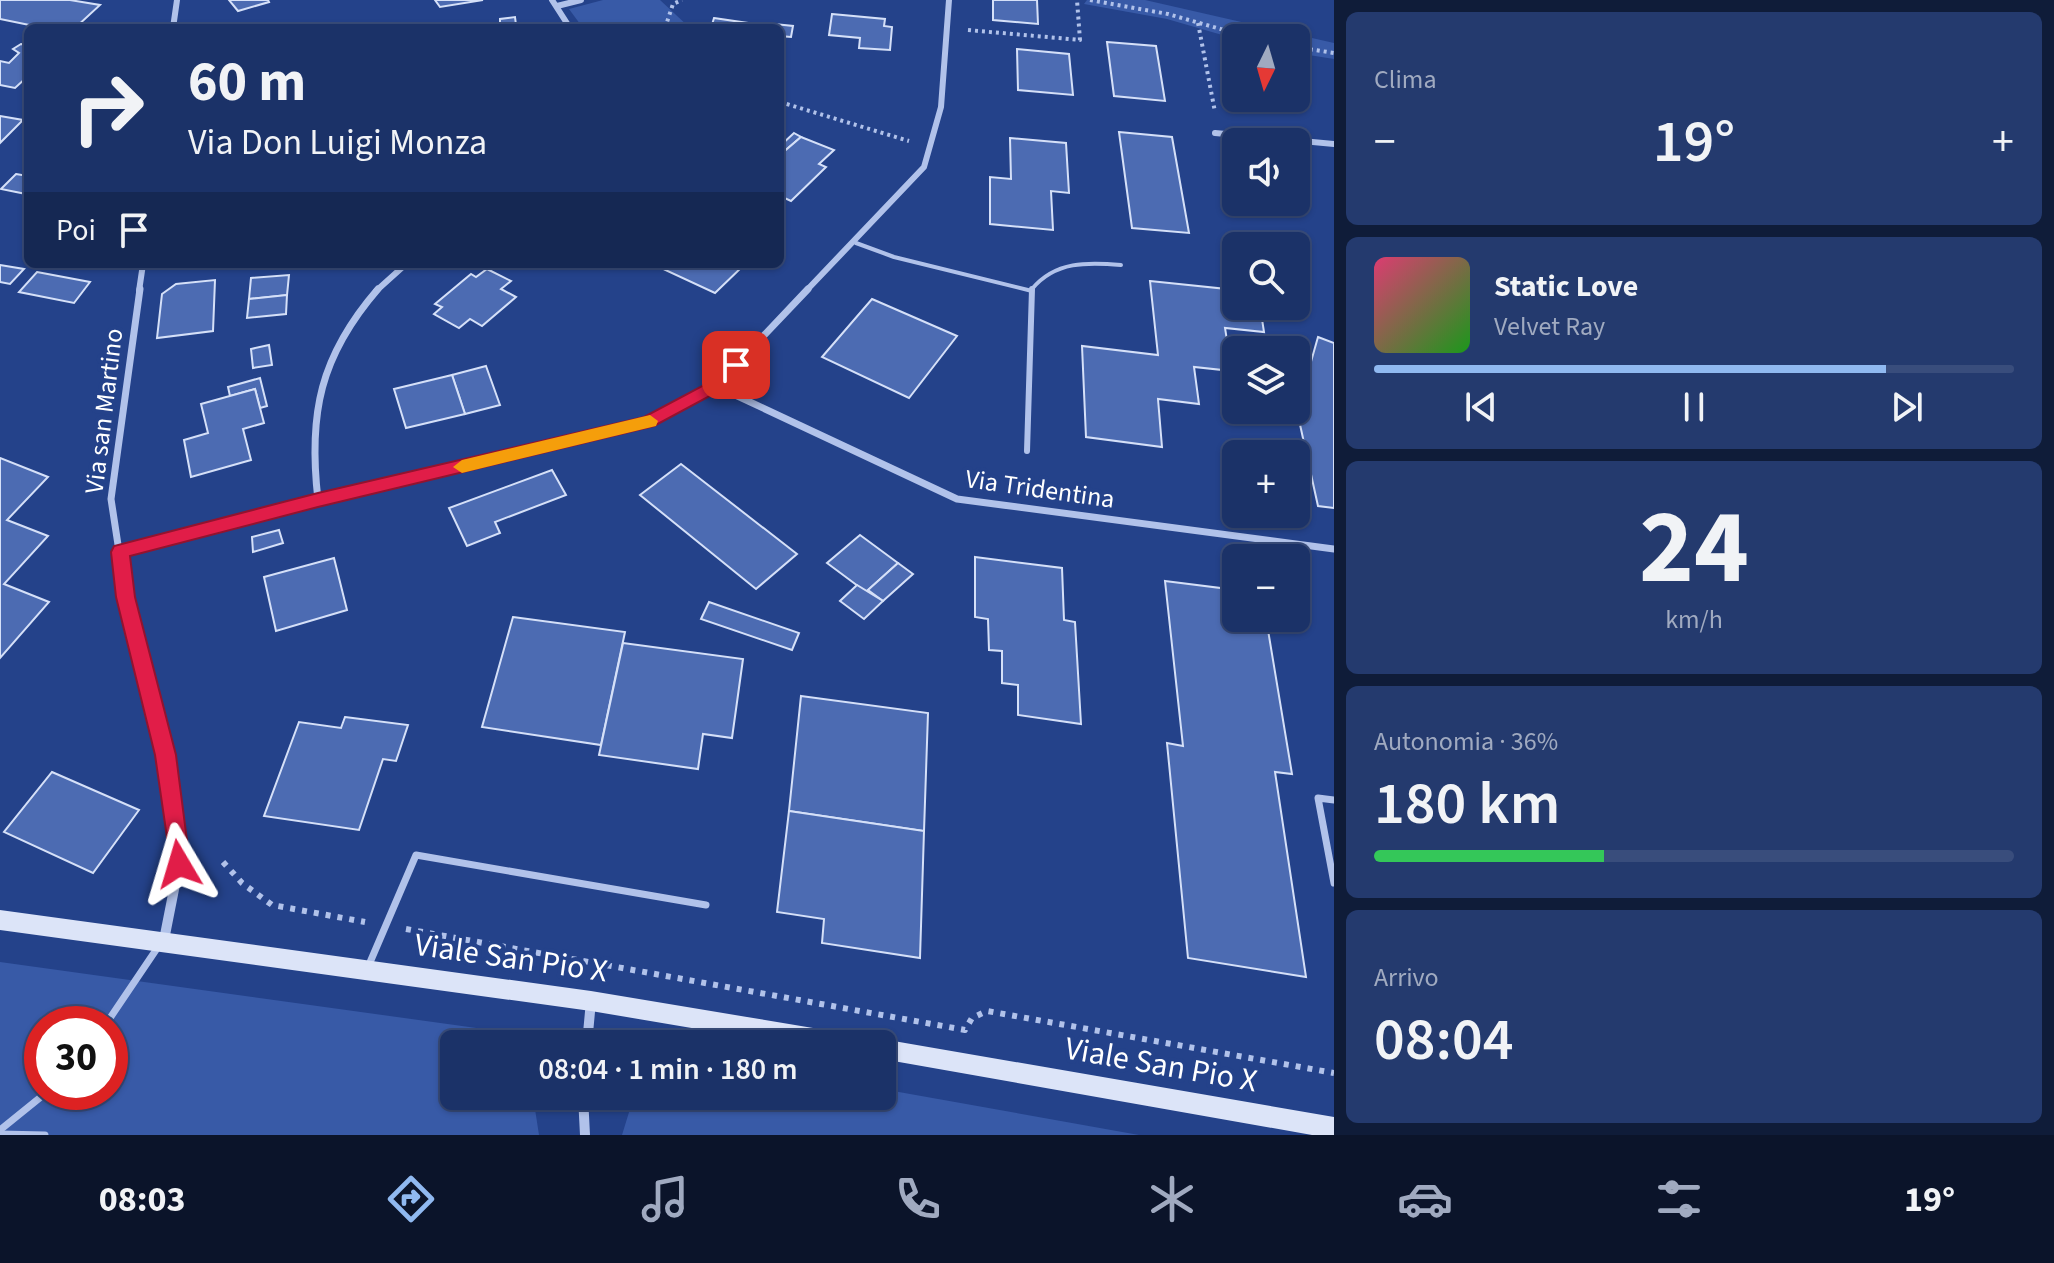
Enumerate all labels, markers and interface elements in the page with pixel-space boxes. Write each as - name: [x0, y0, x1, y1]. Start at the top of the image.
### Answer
- north arrow: [1222, 24, 1310, 112]
- map controls: [1222, 24, 1310, 632]
- text: 60 m: [188, 43, 306, 122]
- icon: right: [56, 56, 160, 160]
- text: Clima: [1374, 61, 1437, 98]
- text: 19°: [1653, 100, 1735, 185]
- text: −: [1374, 111, 1396, 174]
- text: +: [1992, 111, 2014, 174]
- text: Via Don Luigi Monza: [188, 117, 487, 168]
- button: sound: [1222, 128, 1310, 216]
- icon: arrive: [112, 208, 156, 252]
- text: Poi: [56, 209, 96, 252]
- button: search: [1222, 232, 1310, 320]
- text: Static Love: [1494, 265, 1638, 308]
- text: Velvet Ray: [1494, 308, 1605, 345]
- street label: Via san Martino: [76, 326, 132, 496]
- pin: [702, 331, 770, 399]
- button: layers: [1222, 336, 1310, 424]
- icon: arrive: [714, 343, 758, 387]
- icon: previous: [1459, 385, 1503, 429]
- icon: pause: [1672, 385, 1716, 429]
- icon: next: [1885, 385, 1929, 429]
- button: +: [1222, 440, 1310, 528]
- street label: Via Tridentina: [963, 460, 1117, 518]
- text: 24: [1639, 475, 1749, 623]
- button: −: [1222, 544, 1310, 632]
- text: km/h: [1665, 601, 1723, 638]
- text: Autonomia · 36%: [1374, 723, 1558, 760]
- text: 180 km: [1374, 762, 1560, 847]
- position arrow: [137, 822, 221, 906]
- street label: Viale San Pio X: [412, 922, 610, 994]
- text: Arrivo: [1374, 959, 1439, 996]
- text: 08:04: [1374, 998, 1514, 1083]
- speed limit sign: 30: [24, 1006, 128, 1110]
- street label: Viale San Pio X: [1061, 1025, 1261, 1105]
- text: 08:04 · 1 min · 180 m: [538, 1048, 798, 1091]
- icon: directions: [383, 1171, 439, 1227]
- icon: music: [637, 1171, 693, 1227]
- icon: phone: [890, 1171, 946, 1227]
- icon: climate: [1144, 1171, 1200, 1227]
- icon: car: [1397, 1171, 1453, 1227]
- icon: filters: [1651, 1171, 1707, 1227]
- text: 08:03: [99, 1174, 186, 1225]
- text: 19°: [1904, 1174, 1955, 1225]

